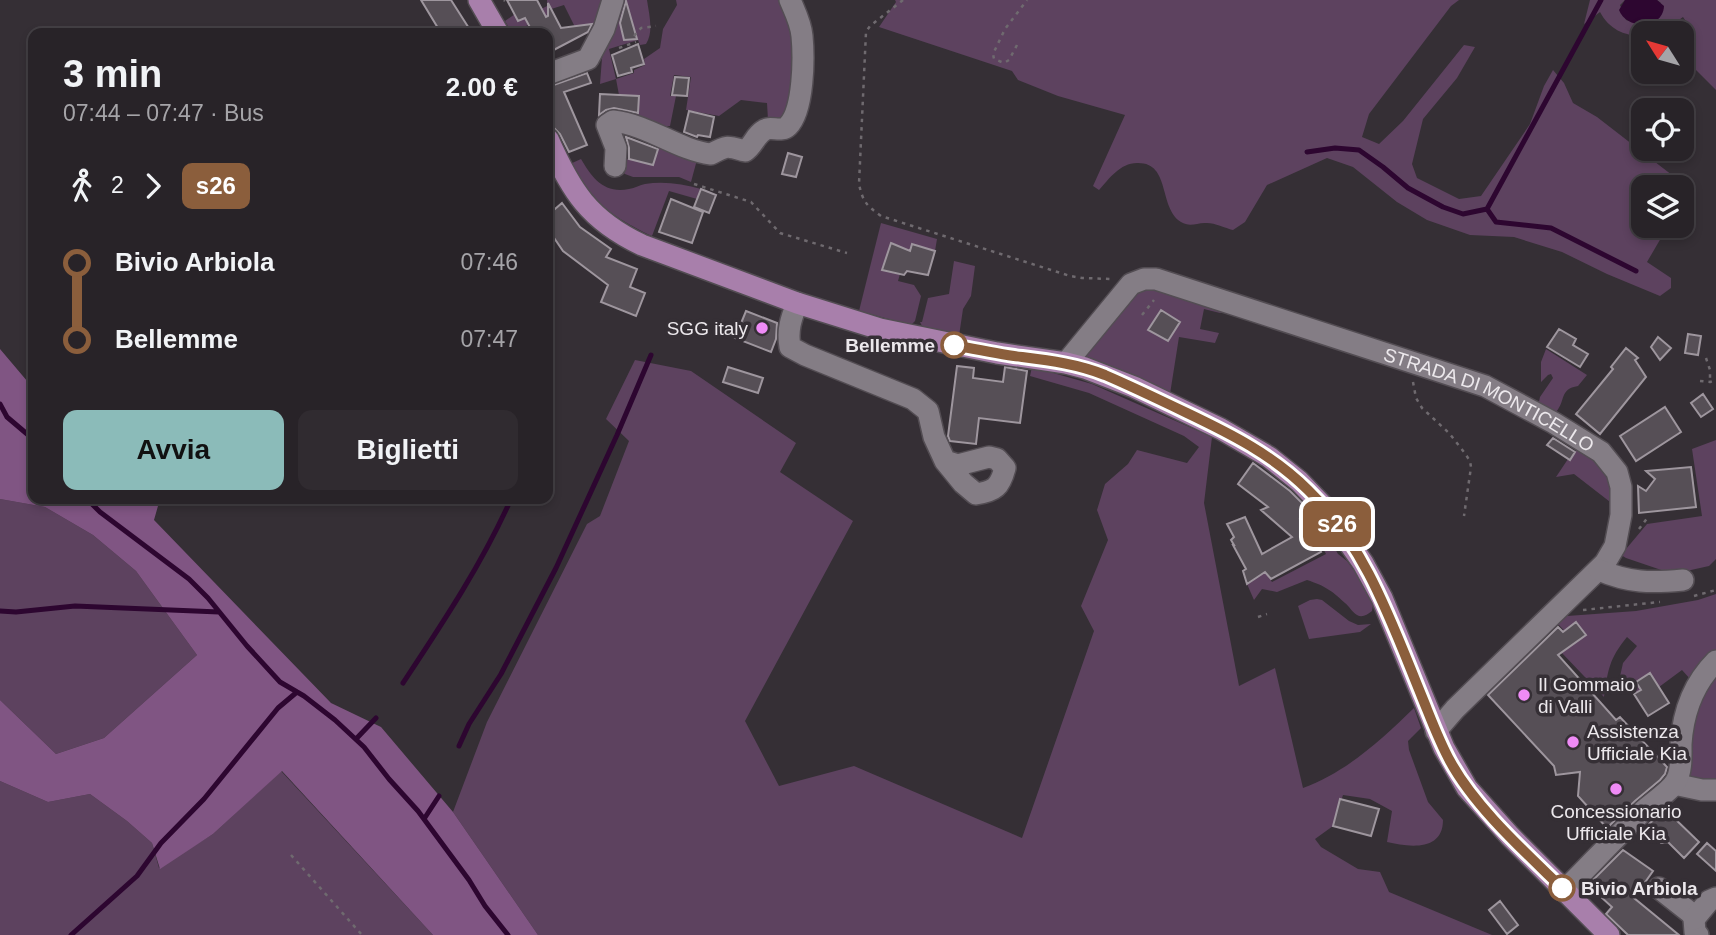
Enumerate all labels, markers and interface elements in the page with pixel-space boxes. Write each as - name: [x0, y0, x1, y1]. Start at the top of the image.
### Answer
- north arrow: [1631, 21, 1694, 84]
- map controls: [1631, 21, 1694, 238]
- text: 3 min: [63, 53, 162, 95]
- text: 2.00 €: [446, 72, 518, 102]
- button: locate: [1631, 98, 1694, 161]
- text: 07:44 – 07:47 · Bus: [63, 100, 264, 126]
- icon: walk: [63, 167, 101, 205]
- icon: forward: [134, 167, 172, 205]
- text: 2: [111, 172, 124, 198]
- text: s26: [196, 172, 236, 199]
- button: layers: [1631, 175, 1694, 238]
- text: Bivio Arbiola: [115, 247, 274, 277]
- text: 07:46: [460, 249, 518, 275]
- place label: SGG italy: [667, 318, 748, 339]
- marker: SGG italy: [754, 320, 770, 336]
- text: Bellemme: [115, 324, 238, 354]
- text: 07:47: [460, 326, 518, 352]
- marker: Bellemme: [941, 332, 967, 358]
- place label: Bellemme: [845, 335, 935, 356]
- street label: STRADA DI MONTICELLO: [1381, 343, 1598, 456]
- button: Avvia: [63, 410, 284, 490]
- button: Biglietti: [298, 410, 518, 490]
- line badge: s26: [1297, 501, 1377, 547]
- text: s26: [1317, 510, 1357, 537]
- place label: Il Gommaio di Valli: [1538, 674, 1635, 717]
- marker: Il Gommaio di Valli: [1516, 687, 1532, 703]
- place label: Assistenza Ufficiale Kia: [1587, 721, 1687, 764]
- marker: Assistenza Ufficiale Kia: [1565, 734, 1581, 750]
- marker: Concessionario Ufficiale Kia: [1608, 781, 1624, 797]
- place label: Concessionario Ufficiale Kia: [1551, 801, 1681, 844]
- marker: Bivio Arbiola: [1549, 875, 1575, 901]
- place label: Bivio Arbiola: [1581, 878, 1698, 899]

